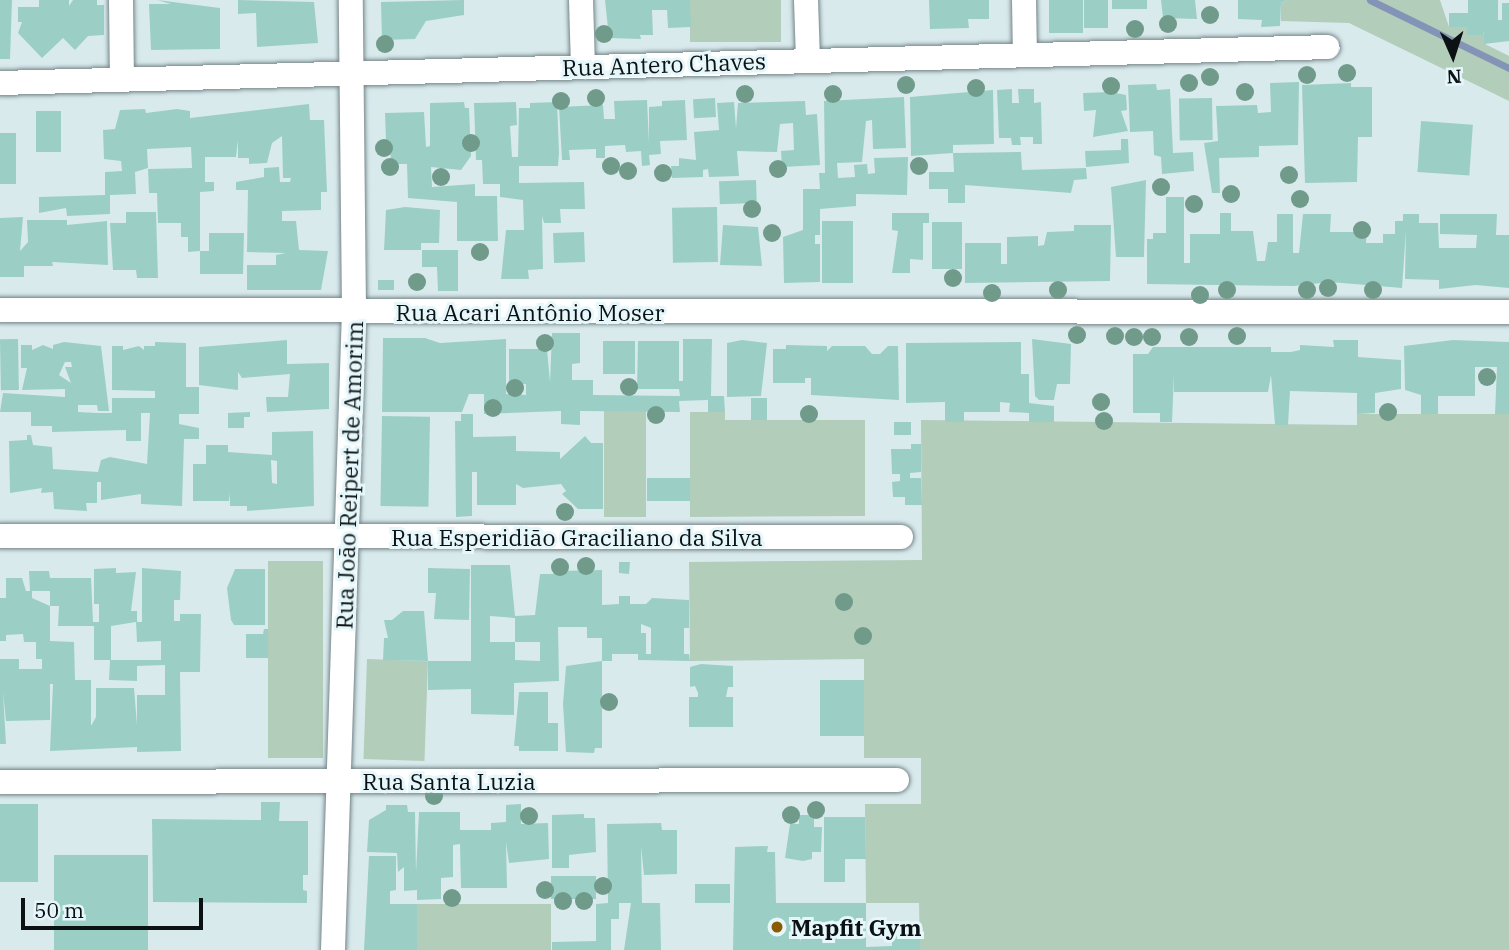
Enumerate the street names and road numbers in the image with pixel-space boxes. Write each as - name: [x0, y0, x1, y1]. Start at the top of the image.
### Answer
- street label: Rua Antero Chaves: [562, 47, 766, 81]
- street label: Rua Acari Antônio Moser: [396, 298, 664, 326]
- street label: Rua João Reipert de Amorim: [330, 320, 368, 630]
- street label: Rua Esperidião Graciliano da Silva: [391, 523, 763, 551]
- street label: Rua Santa Luzia: [362, 767, 536, 795]

